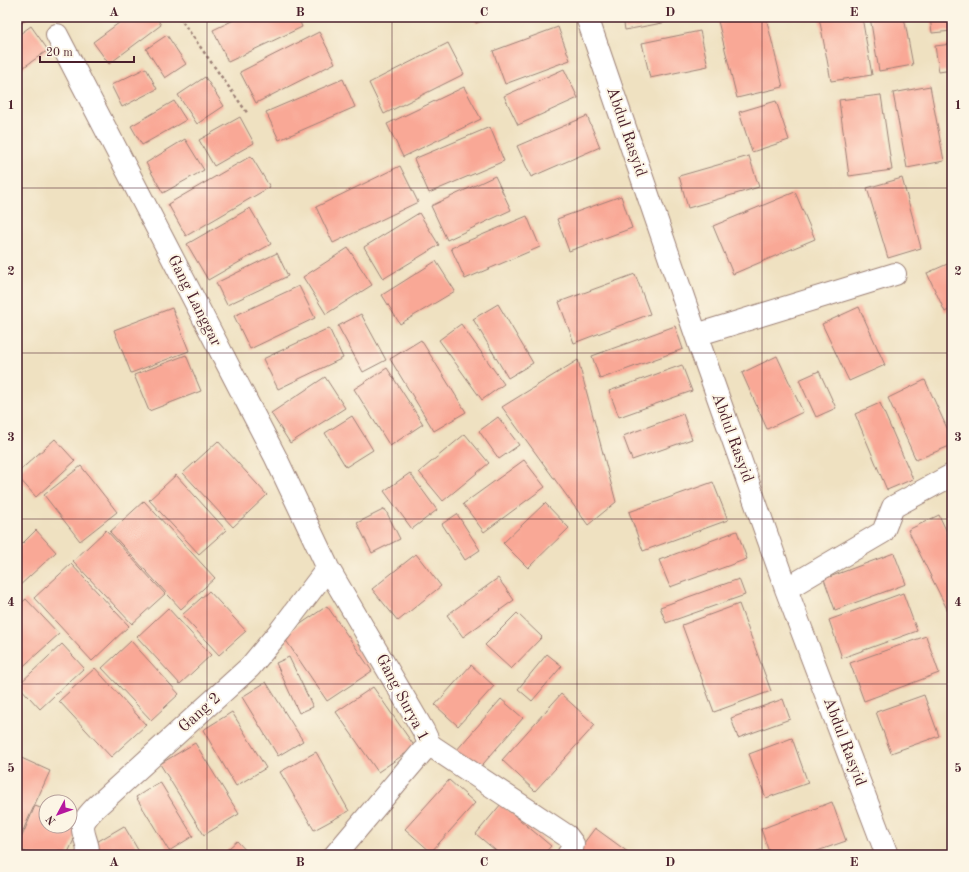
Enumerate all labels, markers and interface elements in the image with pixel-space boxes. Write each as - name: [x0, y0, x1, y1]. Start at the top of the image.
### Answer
- text: A: [109, 6, 119, 19]
- text: B: [295, 6, 305, 19]
- text: C: [480, 6, 488, 19]
- text: D: [665, 6, 675, 19]
- text: E: [850, 6, 859, 19]
- scale bar: [40, 38, 134, 64]
- text: 20 m: [46, 47, 73, 59]
- street label: Abdul Rasyid: [603, 85, 649, 179]
- text: 1: [7, 99, 15, 112]
- text: 1: [954, 99, 962, 112]
- street label: Gang Langgar: [164, 253, 224, 350]
- text: 2: [7, 265, 15, 278]
- text: 2: [954, 265, 962, 278]
- street label: Abdul Rasyid: [708, 391, 756, 485]
- text: 3: [7, 431, 15, 444]
- text: 3: [954, 431, 962, 444]
- text: 4: [7, 596, 15, 609]
- text: 4: [954, 596, 962, 609]
- street label: Gang Surya 1: [372, 652, 432, 744]
- street label: Gang 2: [176, 690, 224, 736]
- street label: Abdul Rasyid: [820, 695, 868, 789]
- text: 5: [7, 762, 15, 775]
- text: 5: [954, 762, 962, 775]
- north arrow: [38, 794, 78, 834]
- text: N: [44, 812, 58, 826]
- text: A: [109, 856, 119, 869]
- text: B: [295, 856, 305, 869]
- text: C: [480, 856, 488, 869]
- text: D: [665, 856, 675, 869]
- text: E: [850, 856, 859, 869]

